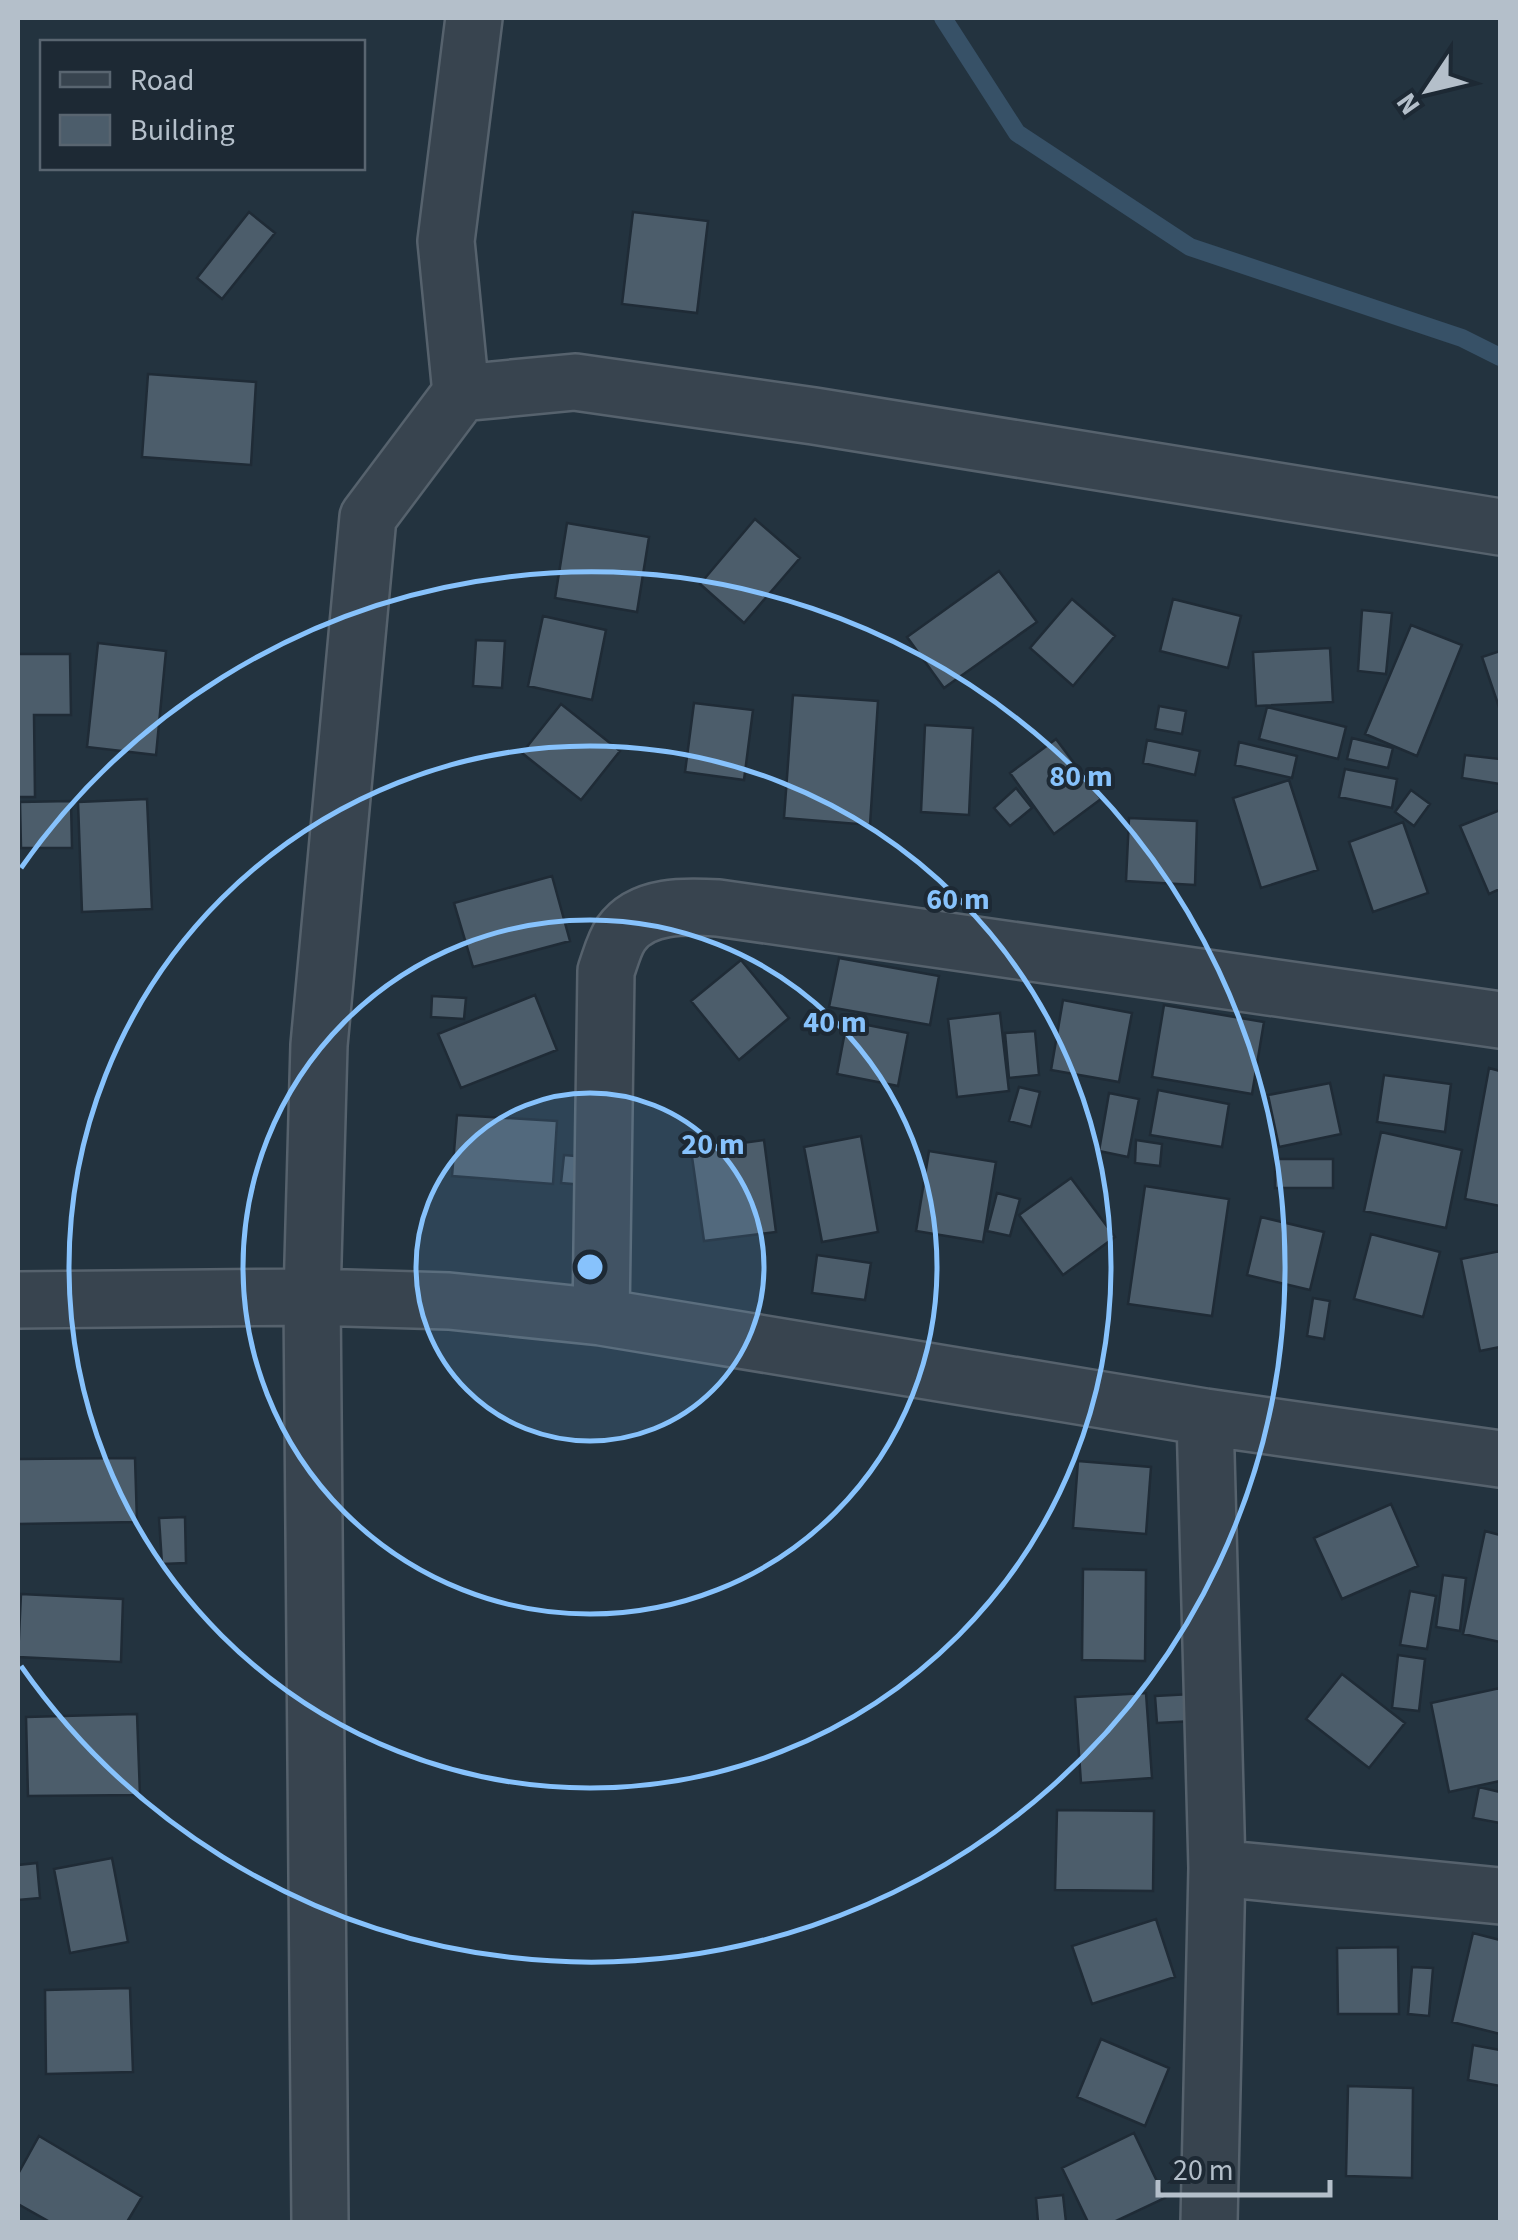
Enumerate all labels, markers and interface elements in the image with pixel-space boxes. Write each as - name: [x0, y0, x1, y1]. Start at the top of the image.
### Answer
- legend: [40, 40, 365, 170]
- north arrow: [1378, 40, 1478, 140]
- text: Road: [130, 59, 194, 102]
- text: N: [1387, 85, 1430, 123]
- text: Building: [130, 109, 235, 152]
- text: 80 m: [1049, 755, 1113, 798]
- text: 60 m: [926, 878, 990, 921]
- text: 40 m: [803, 1001, 867, 1044]
- text: 20 m: [681, 1123, 745, 1166]
- centre of rings: [572, 1249, 608, 1285]
- scale bar: [1158, 2135, 1330, 2197]
- text: 20 m: [1173, 2149, 1234, 2192]

